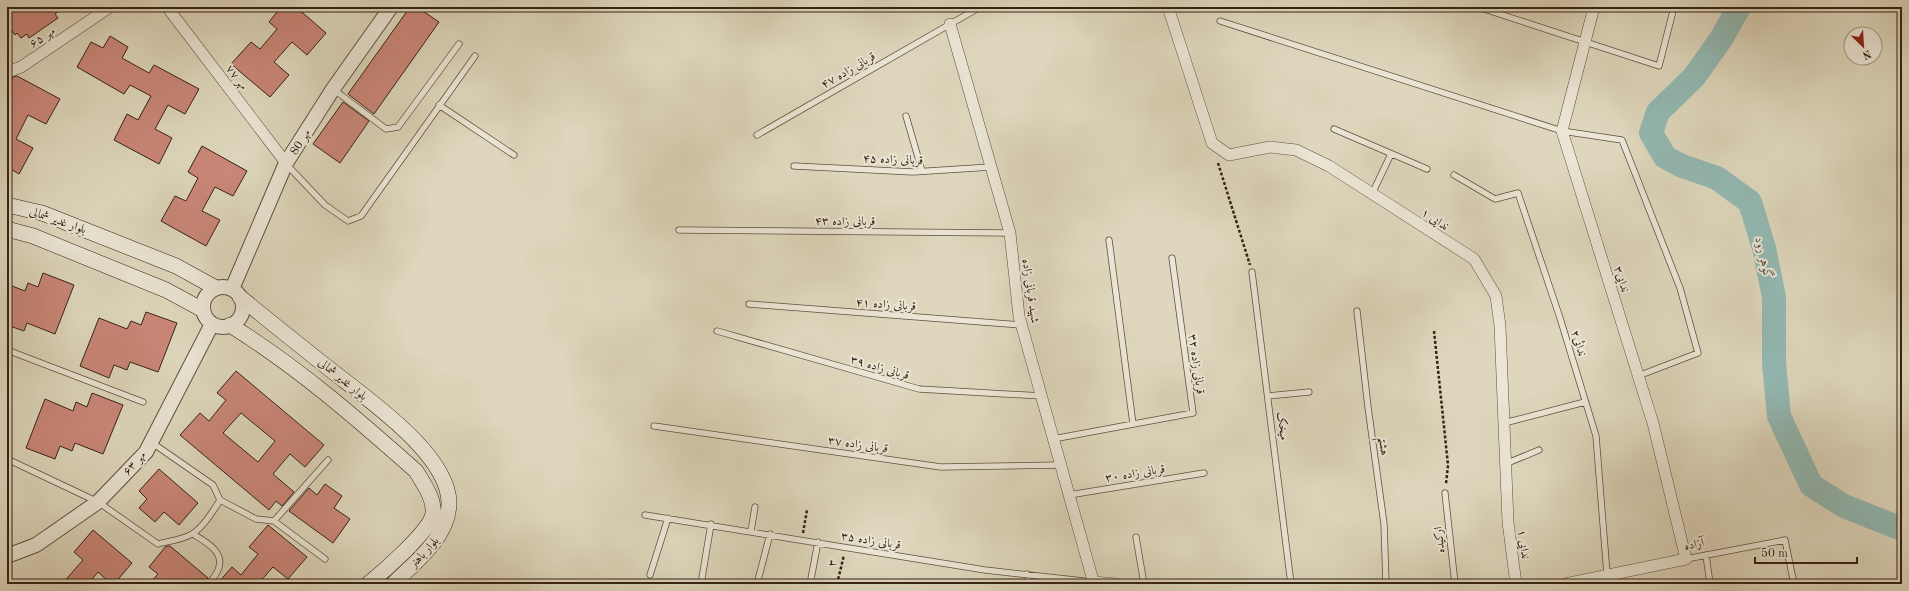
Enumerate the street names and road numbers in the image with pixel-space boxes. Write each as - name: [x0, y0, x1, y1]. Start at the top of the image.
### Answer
- street label: مهر ۶۵: [28, 25, 58, 51]
- street label: قربانی زاده ۴۷: [819, 51, 878, 92]
- street label: مهر ۷۷: [222, 63, 250, 93]
- street label: مهر 80: [288, 127, 314, 158]
- street label: قربانی زاده ۴۵: [862, 153, 923, 168]
- street label: بلوار غدیر شمالی: [28, 206, 88, 236]
- street label: ندایی ۱: [1418, 207, 1450, 234]
- street label: قربانی زاده ۴۳: [815, 216, 875, 229]
- street label: شهید قربانی زاده: [1019, 258, 1040, 324]
- street label: ندایی۳: [1611, 265, 1631, 294]
- street label: قربانی زاده ۴۱: [855, 297, 917, 314]
- street label: ندائی۲: [1568, 328, 1590, 358]
- street label: قربانی زاده ۳۲: [1185, 333, 1206, 395]
- street label: قربانی زاده ۳۹: [849, 354, 910, 383]
- street label: بلوار غدیر شمالی: [316, 357, 369, 403]
- street label: میخک: [1274, 411, 1291, 441]
- street label: قربانی زاده ۳۷: [827, 435, 889, 456]
- street label: هشتم: [1371, 436, 1390, 457]
- street label: مهر ۶۳: [121, 449, 150, 479]
- street label: قربانی زاده ۳۰: [1104, 463, 1166, 486]
- street label: ارکیده: [1432, 526, 1447, 554]
- street label: ندایی ۱: [1514, 529, 1531, 560]
- street label: قربانی زاده ۳۵: [840, 530, 902, 553]
- street label: آزاده: [1683, 534, 1706, 553]
- street label: بلوار باهنر: [407, 535, 442, 572]
- street label: ۳: [826, 558, 840, 568]

